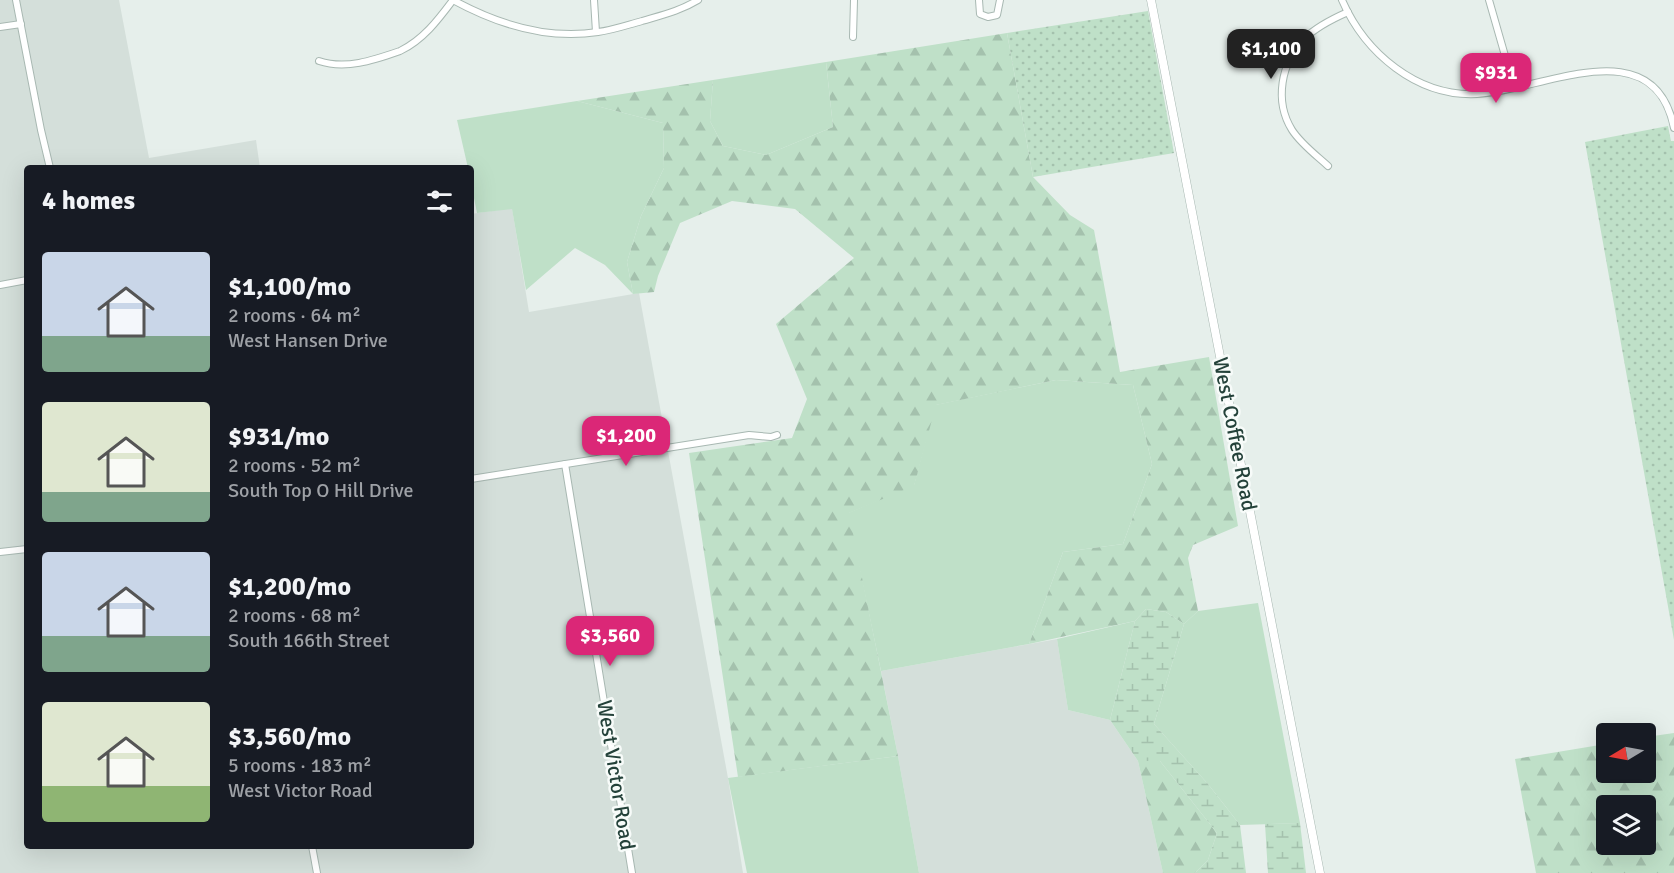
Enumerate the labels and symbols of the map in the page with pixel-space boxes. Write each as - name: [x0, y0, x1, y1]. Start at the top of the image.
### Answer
- pin: $1,100: [1222, 29, 1320, 80]
- pin: $931: [1460, 53, 1532, 104]
- street label: West Coffee Road: [1207, 355, 1263, 513]
- pin: $1,200: [577, 416, 675, 467]
- pin: $3,560: [561, 616, 659, 667]
- street label: West Victor Road: [591, 698, 641, 852]
- north arrow: [1596, 723, 1656, 783]

